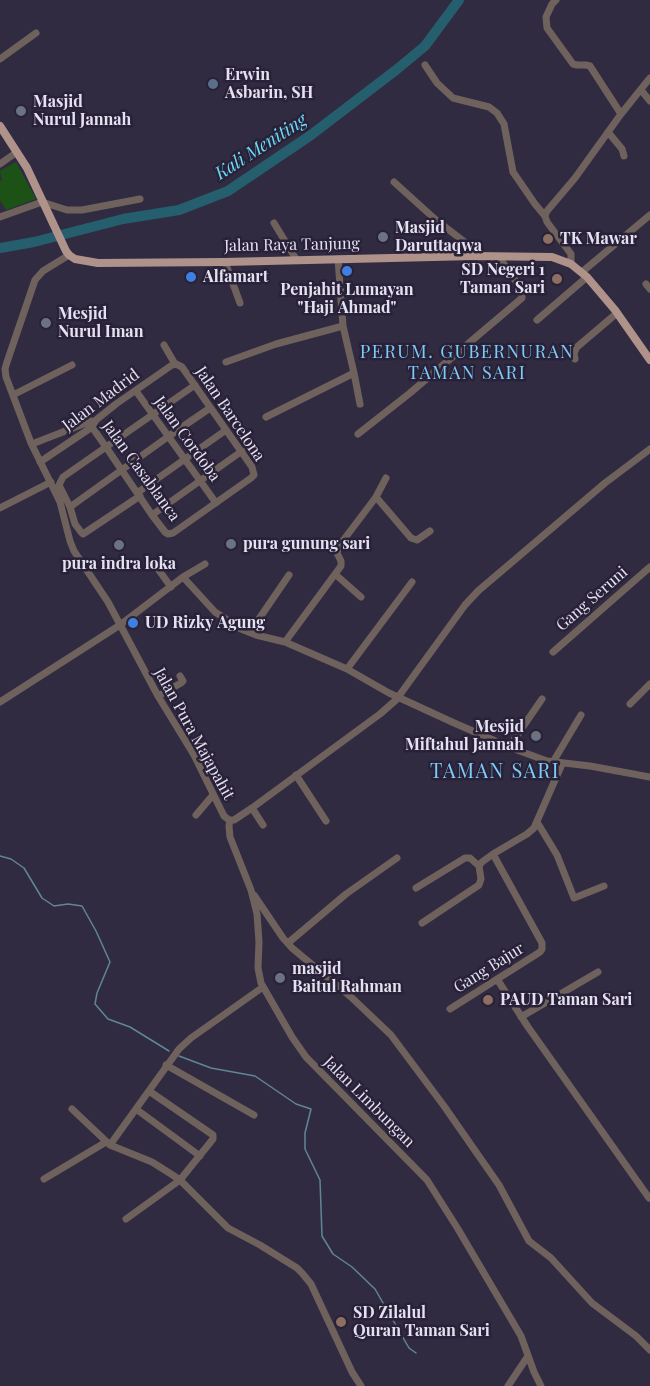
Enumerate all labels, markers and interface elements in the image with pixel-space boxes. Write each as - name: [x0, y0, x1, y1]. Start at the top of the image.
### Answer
- place label: Erwin Asbarin, SH: [225, 65, 313, 103]
- marker: Erwin Asbarin, SH: [206, 77, 220, 91]
- place label: Masjid Nurul Jannah: [33, 92, 131, 130]
- marker: Masjid Nurul Jannah: [14, 104, 28, 118]
- water label: Kali Meniting: [211, 109, 311, 185]
- place label: Masjid Daruttaqwa: [395, 218, 482, 256]
- place label: TK Mawar: [560, 229, 637, 249]
- marker: Masjid Daruttaqwa: [376, 230, 390, 244]
- marker: TK Mawar: [541, 232, 555, 246]
- street label: Jalan Raya Tanjung: [224, 234, 360, 256]
- place label: SD Negeri 1 Taman Sari: [460, 260, 545, 298]
- marker: Penjahit Lumayan "Haji Ahmad": [340, 264, 354, 278]
- place label: Alfamart: [203, 267, 268, 287]
- marker: Alfamart: [184, 270, 198, 284]
- marker: SD Negeri 1 Taman Sari: [550, 272, 564, 286]
- place label: Penjahit Lumayan "Haji Ahmad": [280, 280, 414, 318]
- place label: Mesjid Nurul Iman: [58, 304, 143, 342]
- marker: Mesjid Nurul Iman: [39, 316, 53, 330]
- district label: PERUM. GUBERNURAN TAMAN SARI: [360, 341, 574, 384]
- street label: Jalan Barcelona: [191, 363, 269, 465]
- street label: Jalan Madrid: [59, 365, 143, 435]
- street label: Jalan Cordoba: [150, 393, 224, 485]
- street label: Jalan Casablanca: [98, 417, 184, 525]
- place label: pura gunung sari: [243, 534, 370, 554]
- marker: pura gunung sari: [224, 537, 238, 551]
- marker: pura indra loka: [112, 538, 126, 552]
- place label: pura indra loka: [62, 554, 176, 574]
- street label: Gang Seruni: [552, 563, 632, 635]
- place label: UD Rizky Agung: [145, 613, 265, 633]
- marker: UD Rizky Agung: [126, 616, 140, 630]
- street label: Jalan Pura Majapahit: [150, 665, 238, 803]
- place label: Mesjid Miftahul Jannah: [405, 717, 524, 755]
- marker: Mesjid Miftahul Jannah: [529, 729, 543, 743]
- district label: TAMAN SARI: [430, 760, 560, 784]
- street label: Gang Bajur: [450, 939, 528, 997]
- place label: masjid Baitul Rahman: [292, 959, 402, 997]
- marker: masjid Baitul Rahman: [273, 971, 287, 985]
- place label: PAUD Taman Sari: [500, 990, 632, 1010]
- marker: PAUD Taman Sari: [481, 993, 495, 1007]
- street label: Jalan Limbungan: [320, 1053, 418, 1151]
- place label: SD Zilalul Quran Taman Sari: [353, 1303, 490, 1341]
- marker: SD Zilalul Quran Taman Sari: [334, 1315, 348, 1329]

